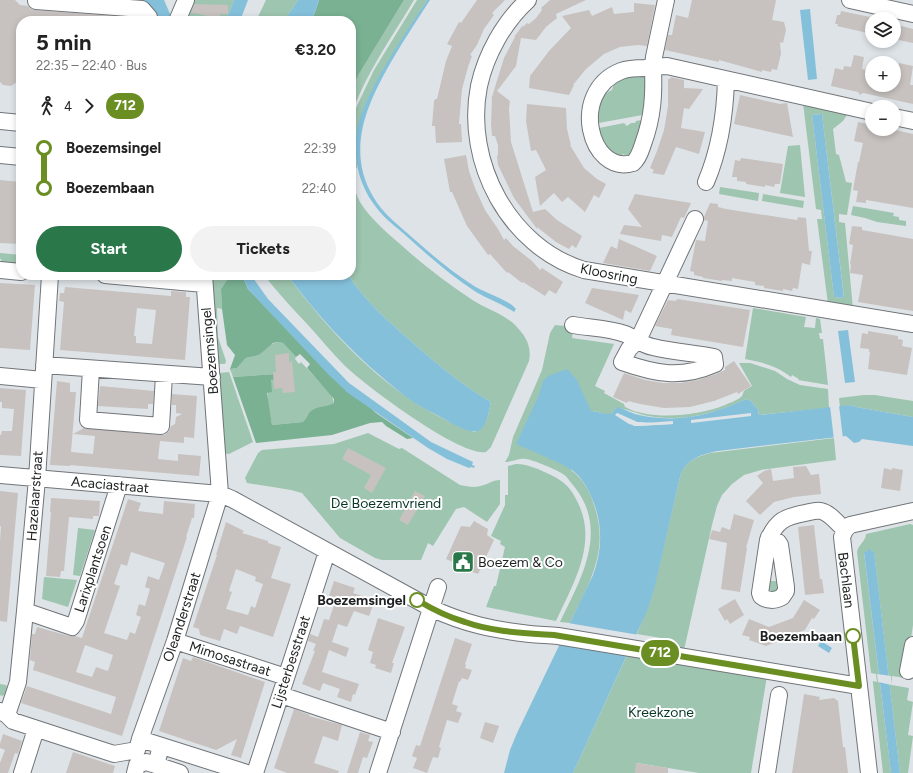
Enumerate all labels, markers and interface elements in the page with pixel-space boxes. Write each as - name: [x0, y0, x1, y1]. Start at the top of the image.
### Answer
- map controls: [865, 12, 901, 136]
- button: layers: [865, 12, 901, 48]
- text: 5 min: [36, 29, 91, 56]
- text: €3.20: [295, 41, 336, 59]
- button: +: [865, 56, 901, 92]
- text: 22:35 – 22:40 · Bus: [36, 58, 147, 73]
- icon: walk: [36, 95, 58, 117]
- icon: forward: [78, 95, 100, 117]
- text: 712: [114, 97, 136, 114]
- text: 4: [64, 99, 72, 114]
- button: −: [865, 100, 901, 136]
- text: Boezemsingel: [66, 139, 161, 157]
- text: 22:39: [304, 141, 336, 156]
- text: Boezembaan: [66, 179, 154, 197]
- text: 22:40: [302, 181, 336, 196]
- button: Start: [36, 226, 182, 272]
- button: Tickets: [190, 226, 336, 272]
- street label: Kloosring: [579, 260, 639, 288]
- street label: Boezemsingel: [198, 307, 222, 395]
- street label: Hazelaarstraat: [23, 450, 47, 542]
- street label: Acaciastraat: [70, 473, 150, 497]
- park label: De Boezemvriend: [331, 495, 441, 512]
- street label: Larixplantsoen: [71, 523, 115, 615]
- public building icon: Boezem & Co: [450, 549, 476, 575]
- street label: Bachlaan: [834, 551, 858, 609]
- place label: Boezem & Co: [478, 554, 563, 571]
- street label: Oleanderstraat: [160, 570, 204, 664]
- place label: Boezemsingel: [317, 592, 406, 609]
- marker: Boezemsingel: [409, 592, 425, 608]
- street label: Lijsterbesstraat: [268, 613, 314, 711]
- place label: Boezembaan: [760, 628, 842, 645]
- marker: Boezembaan: [845, 628, 861, 644]
- street label: Mimosastraat: [187, 638, 273, 680]
- line badge: 712: [637, 640, 683, 666]
- text: 712: [649, 644, 671, 661]
- park label: Kreekzone: [628, 704, 694, 721]

